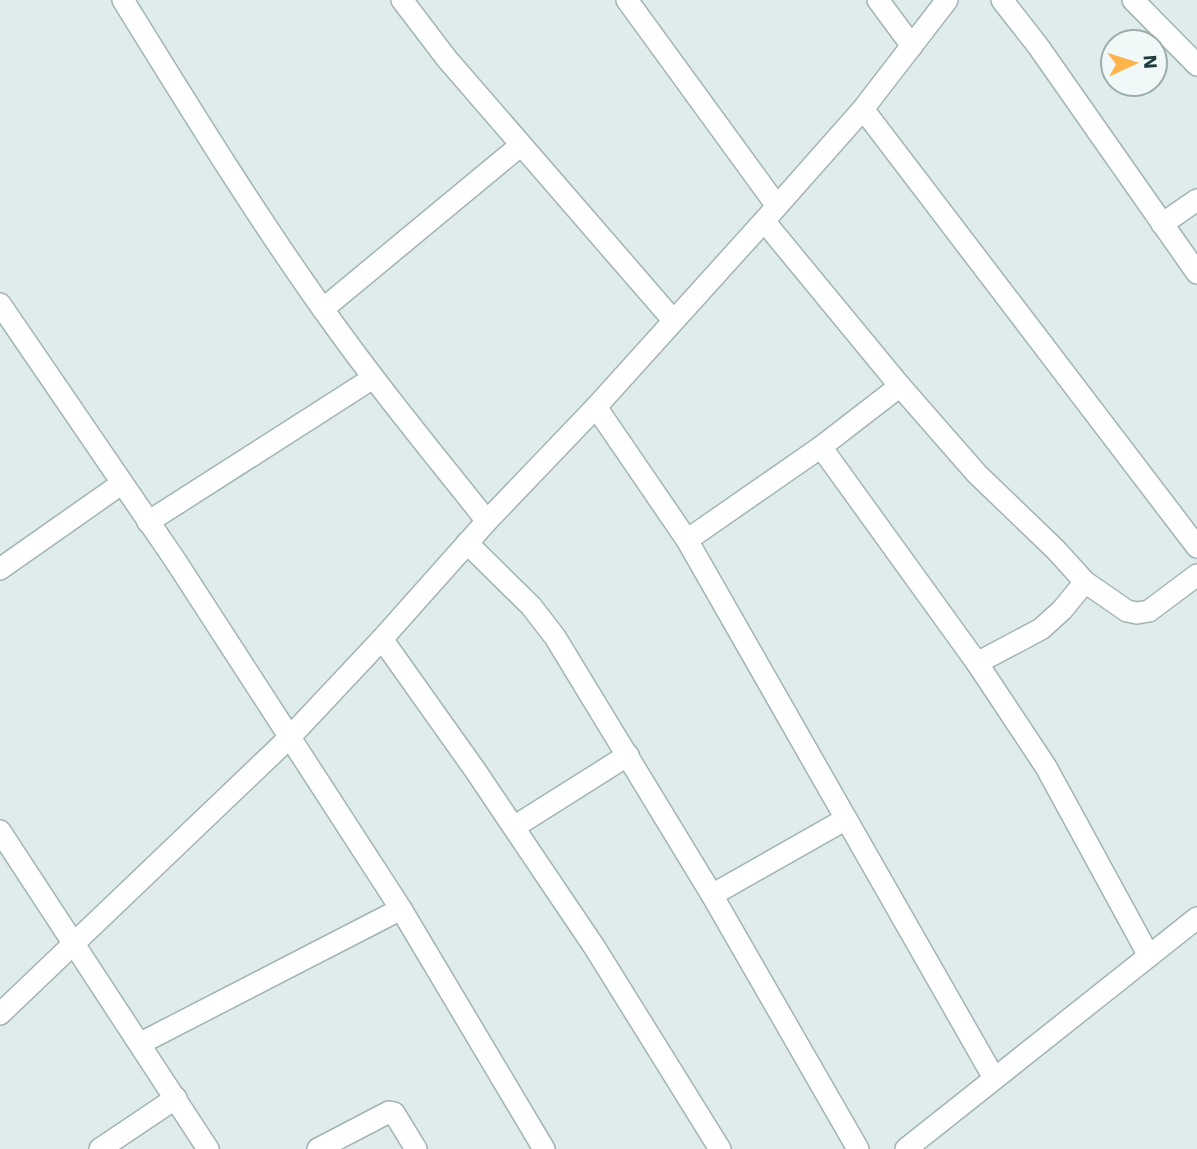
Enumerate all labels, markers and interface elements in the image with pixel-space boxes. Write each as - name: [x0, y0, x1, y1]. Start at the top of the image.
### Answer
- north arrow: [1099, 28, 1169, 98]
- text: N: [1138, 54, 1162, 70]

